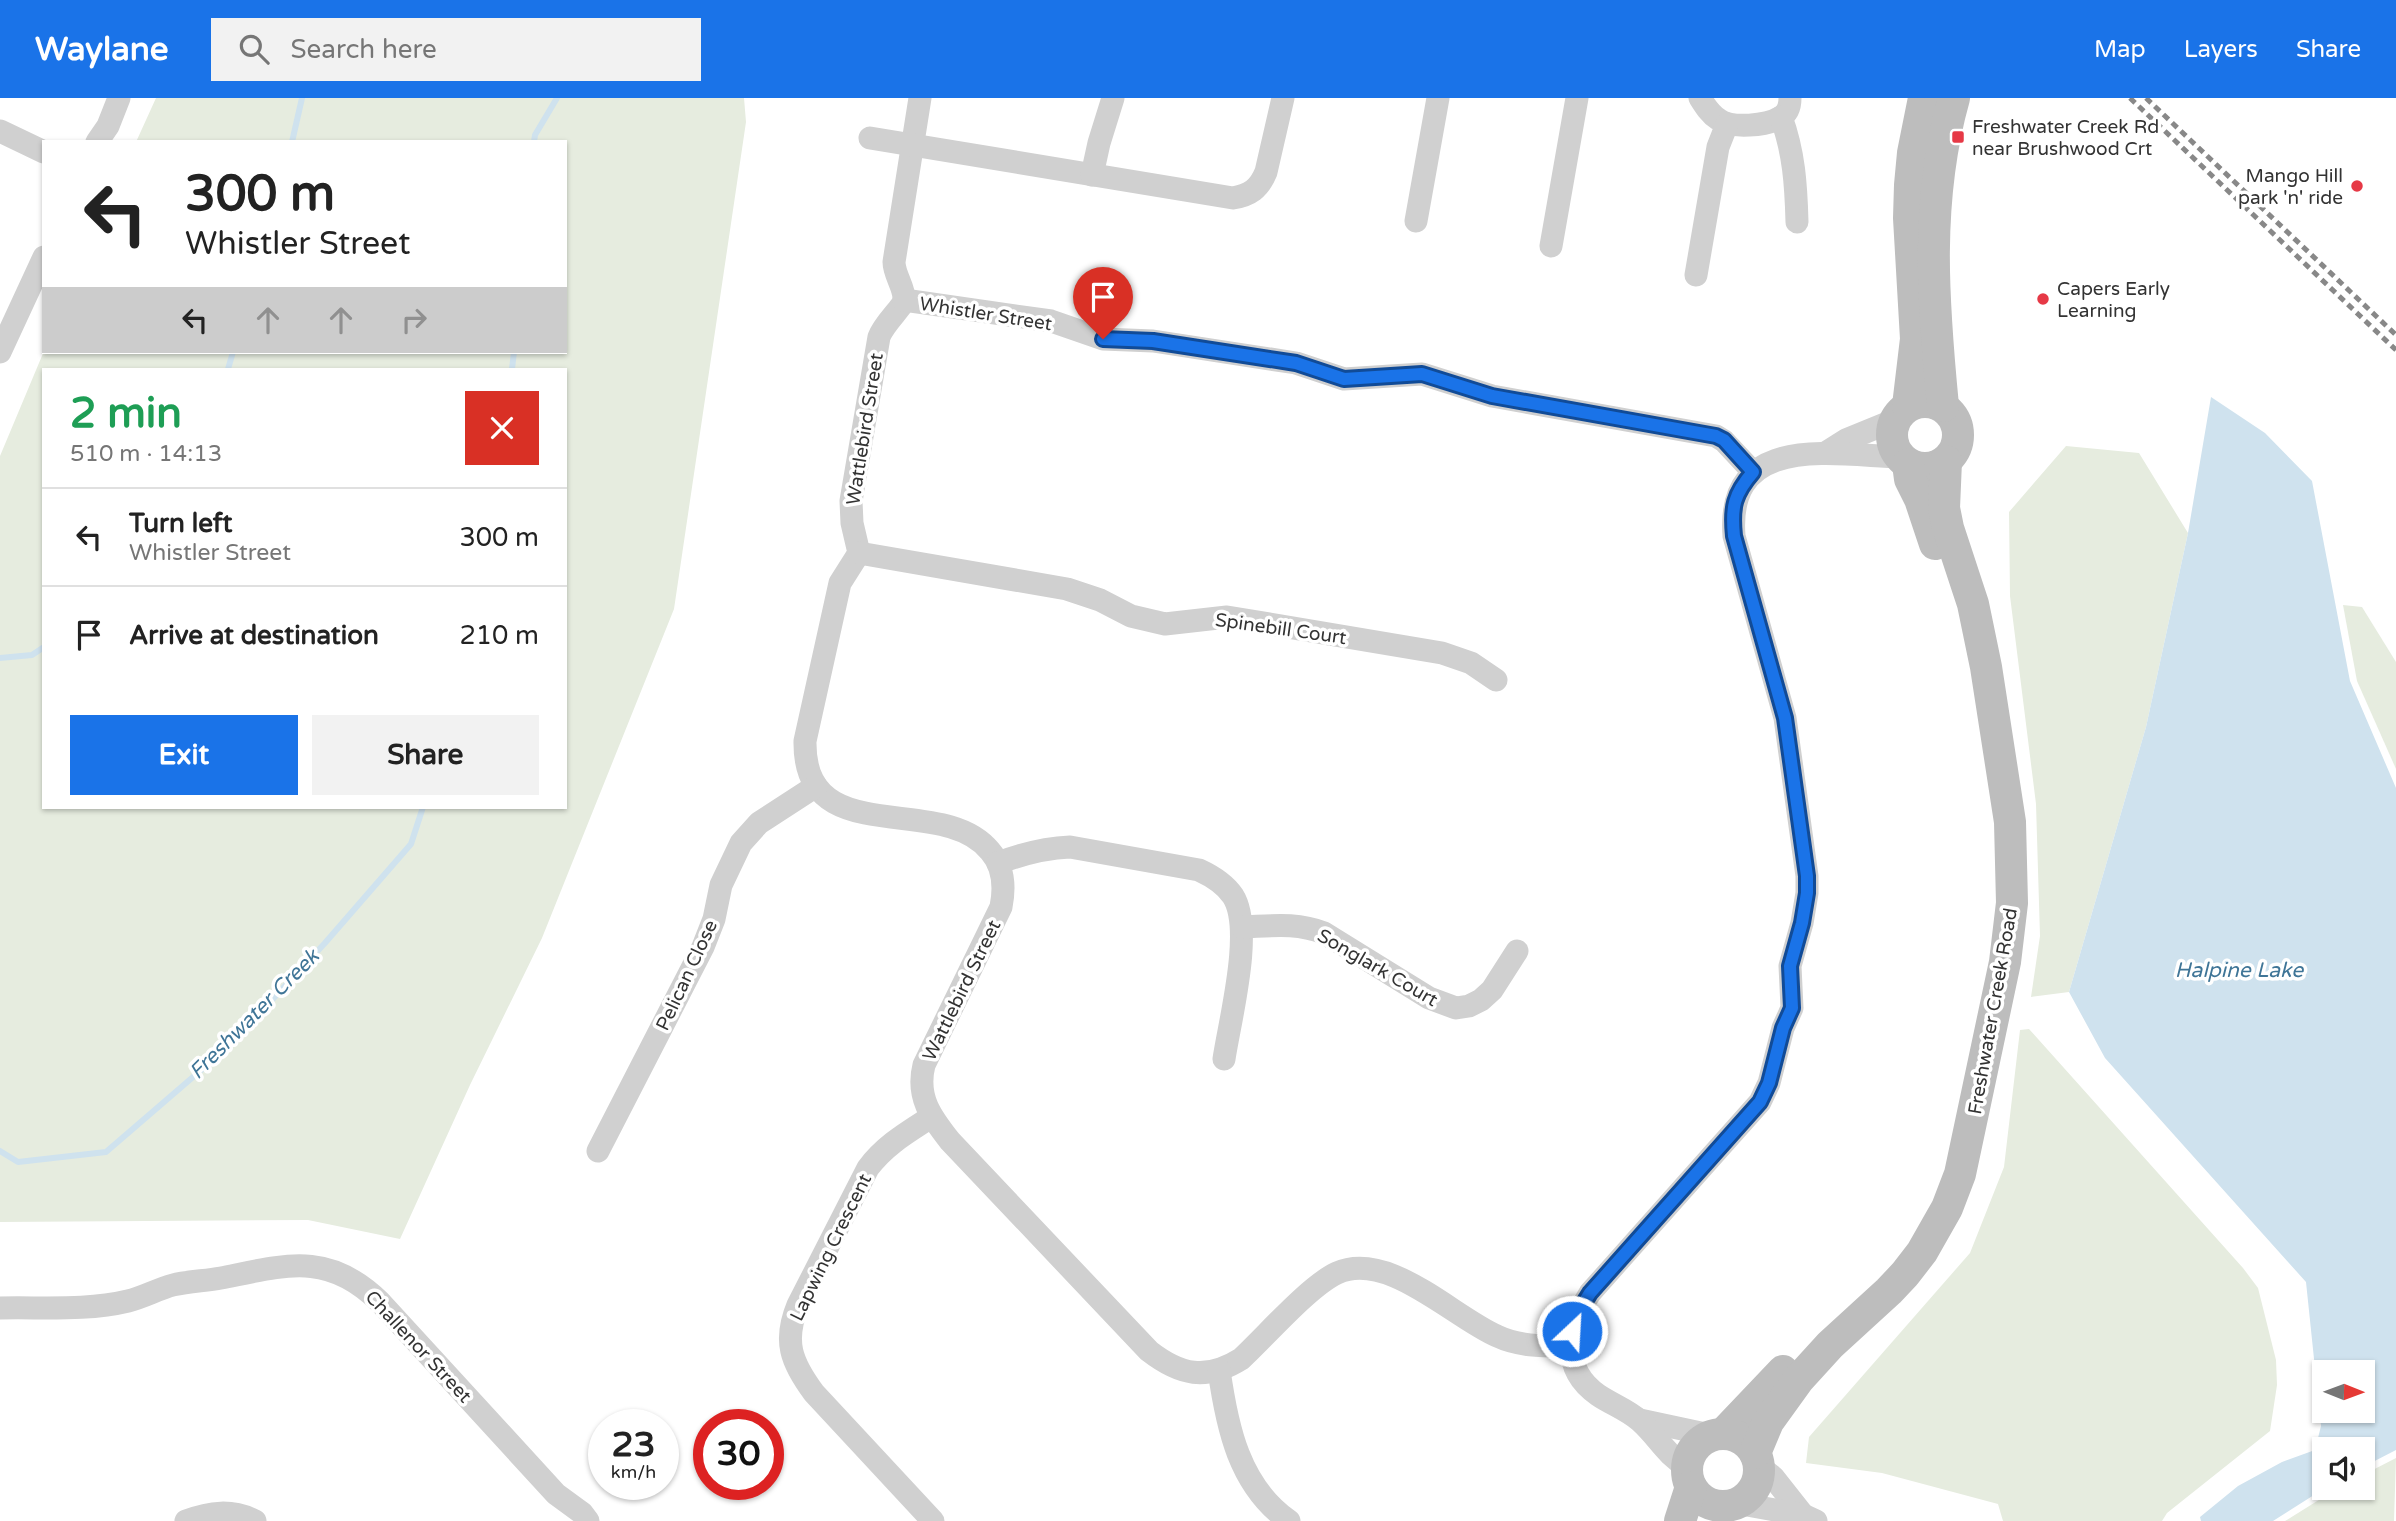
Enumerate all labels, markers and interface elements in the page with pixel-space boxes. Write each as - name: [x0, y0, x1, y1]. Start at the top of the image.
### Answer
- search box: [211, 18, 701, 81]
- text: Waylane: [35, 30, 169, 69]
- icon: search: [235, 30, 273, 68]
- text: Search here: [291, 34, 437, 65]
- text: Map: [2094, 35, 2146, 64]
- text: Layers: [2184, 35, 2258, 64]
- text: Share: [2296, 35, 2361, 64]
- place label: Freshwater Creek Rd near Brushwood Crt: [1972, 116, 2159, 160]
- marker: Freshwater Creek Rd near Brushwood Crt: [1950, 129, 1966, 145]
- text: 300 m: [185, 165, 335, 224]
- place label: Mango Hill park 'n' ride: [2238, 165, 2343, 209]
- icon: left: [70, 168, 161, 259]
- marker: Mango Hill park 'n' ride: [2349, 178, 2365, 194]
- text: Whistler Street: [185, 225, 410, 263]
- pin: [1073, 267, 1133, 339]
- icon: arrive: [1084, 278, 1122, 316]
- place label: Capers Early Learning: [2057, 278, 2170, 322]
- marker: Capers Early Learning: [2035, 291, 2051, 307]
- street label: Whistler Street: [918, 293, 1054, 335]
- icon: left: [176, 301, 214, 339]
- icon: ahead: [249, 301, 287, 339]
- icon: ahead: [322, 301, 360, 339]
- icon: right: [395, 301, 433, 339]
- street label: Wattlebird Street: [842, 351, 888, 507]
- text: 2 min: [70, 388, 182, 439]
- button: close: [465, 391, 539, 465]
- text: 510 m · 14:13: [70, 440, 222, 468]
- text: Turn left: [129, 508, 232, 539]
- icon: left: [70, 518, 108, 556]
- text: 300 m: [459, 522, 539, 553]
- text: Whistler Street: [129, 539, 291, 567]
- street label: Spinebill Court: [1214, 609, 1348, 649]
- icon: arrive: [70, 616, 108, 654]
- text: Arrive at destination: [129, 620, 379, 651]
- text: 210 m: [459, 620, 539, 651]
- button: Exit: [70, 715, 298, 795]
- button: Share: [312, 715, 539, 795]
- street label: Freshwater Creek Road: [1964, 906, 2022, 1116]
- street label: Wattlebird Street: [918, 916, 1006, 1064]
- street label: Pelican Close: [652, 917, 722, 1034]
- street label: Songlark Court: [1313, 924, 1442, 1011]
- water label: Freshwater Creek: [184, 943, 326, 1084]
- water label: Halpine Lake: [2175, 958, 2304, 983]
- street label: Lapwing Crescent: [786, 1170, 876, 1325]
- street label: Challenor Street: [361, 1286, 476, 1407]
- position arrow: [1535, 1294, 1609, 1368]
- north arrow: [2312, 1360, 2375, 1423]
- map controls: [2312, 1360, 2375, 1500]
- speed limit sign: 30: [693, 1409, 784, 1500]
- text: 23: [612, 1424, 655, 1466]
- button: sound: [2312, 1437, 2375, 1500]
- text: km/h: [611, 1461, 656, 1483]

